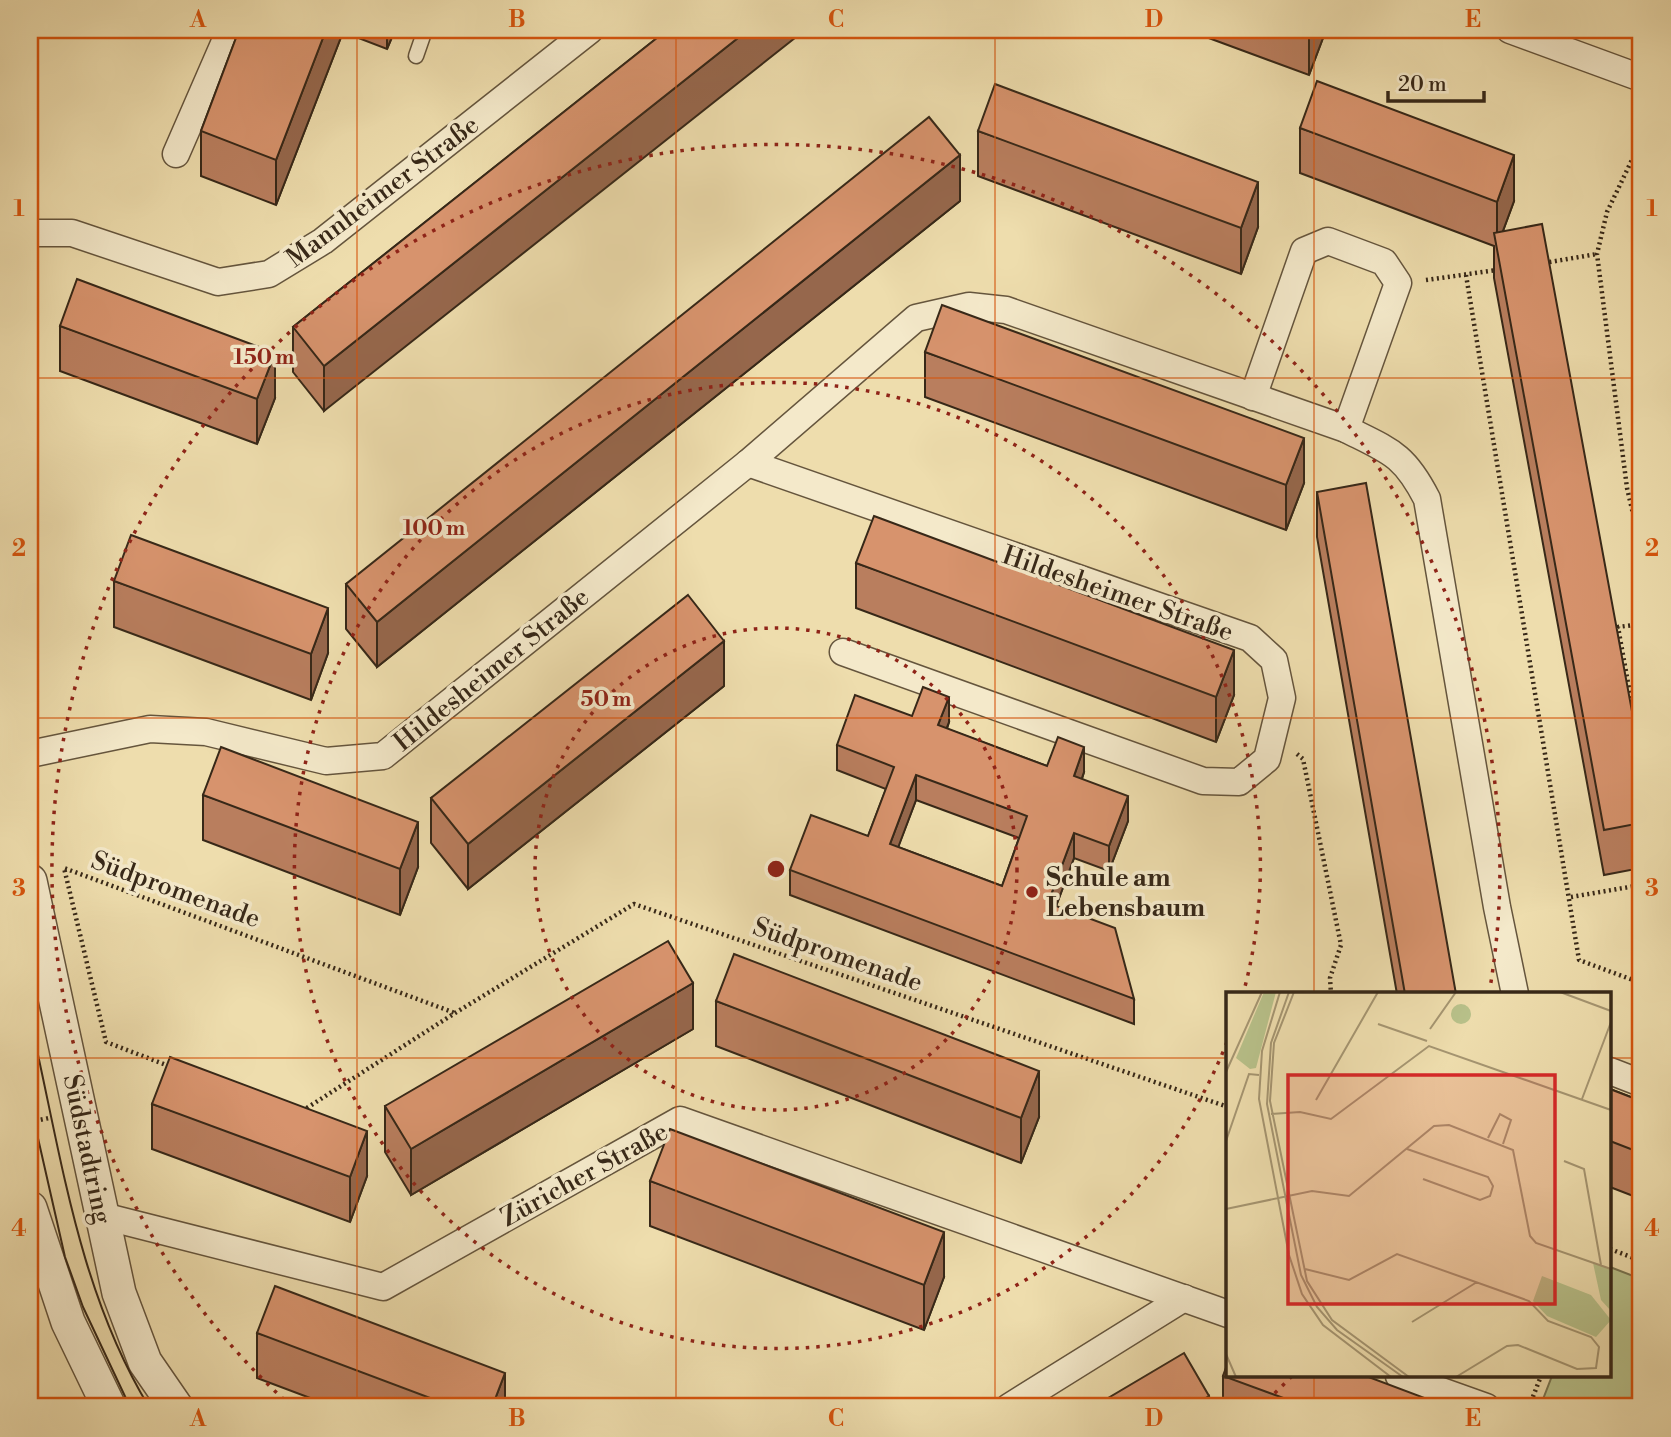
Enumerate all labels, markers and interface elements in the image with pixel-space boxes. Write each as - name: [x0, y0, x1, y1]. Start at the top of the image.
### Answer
- text: A: [189, 6, 207, 34]
- text: B: [508, 6, 526, 34]
- text: C: [828, 6, 844, 34]
- text: D: [1145, 6, 1163, 34]
- text: E: [1465, 6, 1481, 34]
- scale bar: [1388, 60, 1484, 104]
- text: 20 m: [1398, 72, 1447, 98]
- street label: Mannheimer Straße: [280, 109, 485, 275]
- text: 1: [13, 195, 25, 223]
- text: 1: [1646, 195, 1658, 223]
- text: 150 m: [234, 345, 294, 371]
- text: 100 m: [403, 516, 465, 542]
- text: 2: [12, 535, 26, 563]
- text: 2: [1645, 535, 1659, 563]
- street label: Hildesheimer Straße: [998, 539, 1237, 649]
- street label: Hildesheimer Straße: [387, 581, 596, 758]
- text: 50 m: [581, 687, 631, 713]
- street label: Südpromenade: [87, 845, 265, 935]
- centre of rings: [764, 857, 788, 881]
- place label: Schule am Lebensbaum: [1046, 862, 1206, 924]
- text: 3: [12, 875, 26, 903]
- text: 3: [1645, 875, 1659, 903]
- marker: Schule am Lebensbaum: [1024, 884, 1040, 900]
- street label: Südpromenade: [749, 911, 927, 999]
- inset map: [1226, 992, 1612, 1378]
- street label: Südstadtring: [56, 1071, 119, 1227]
- street label: Züricher Straße: [495, 1116, 674, 1234]
- text: 4: [11, 1215, 27, 1243]
- text: 4: [1644, 1215, 1660, 1243]
- text: A: [189, 1405, 207, 1433]
- text: B: [508, 1405, 526, 1433]
- text: C: [828, 1405, 844, 1433]
- text: D: [1145, 1405, 1163, 1433]
- text: E: [1465, 1405, 1481, 1433]

